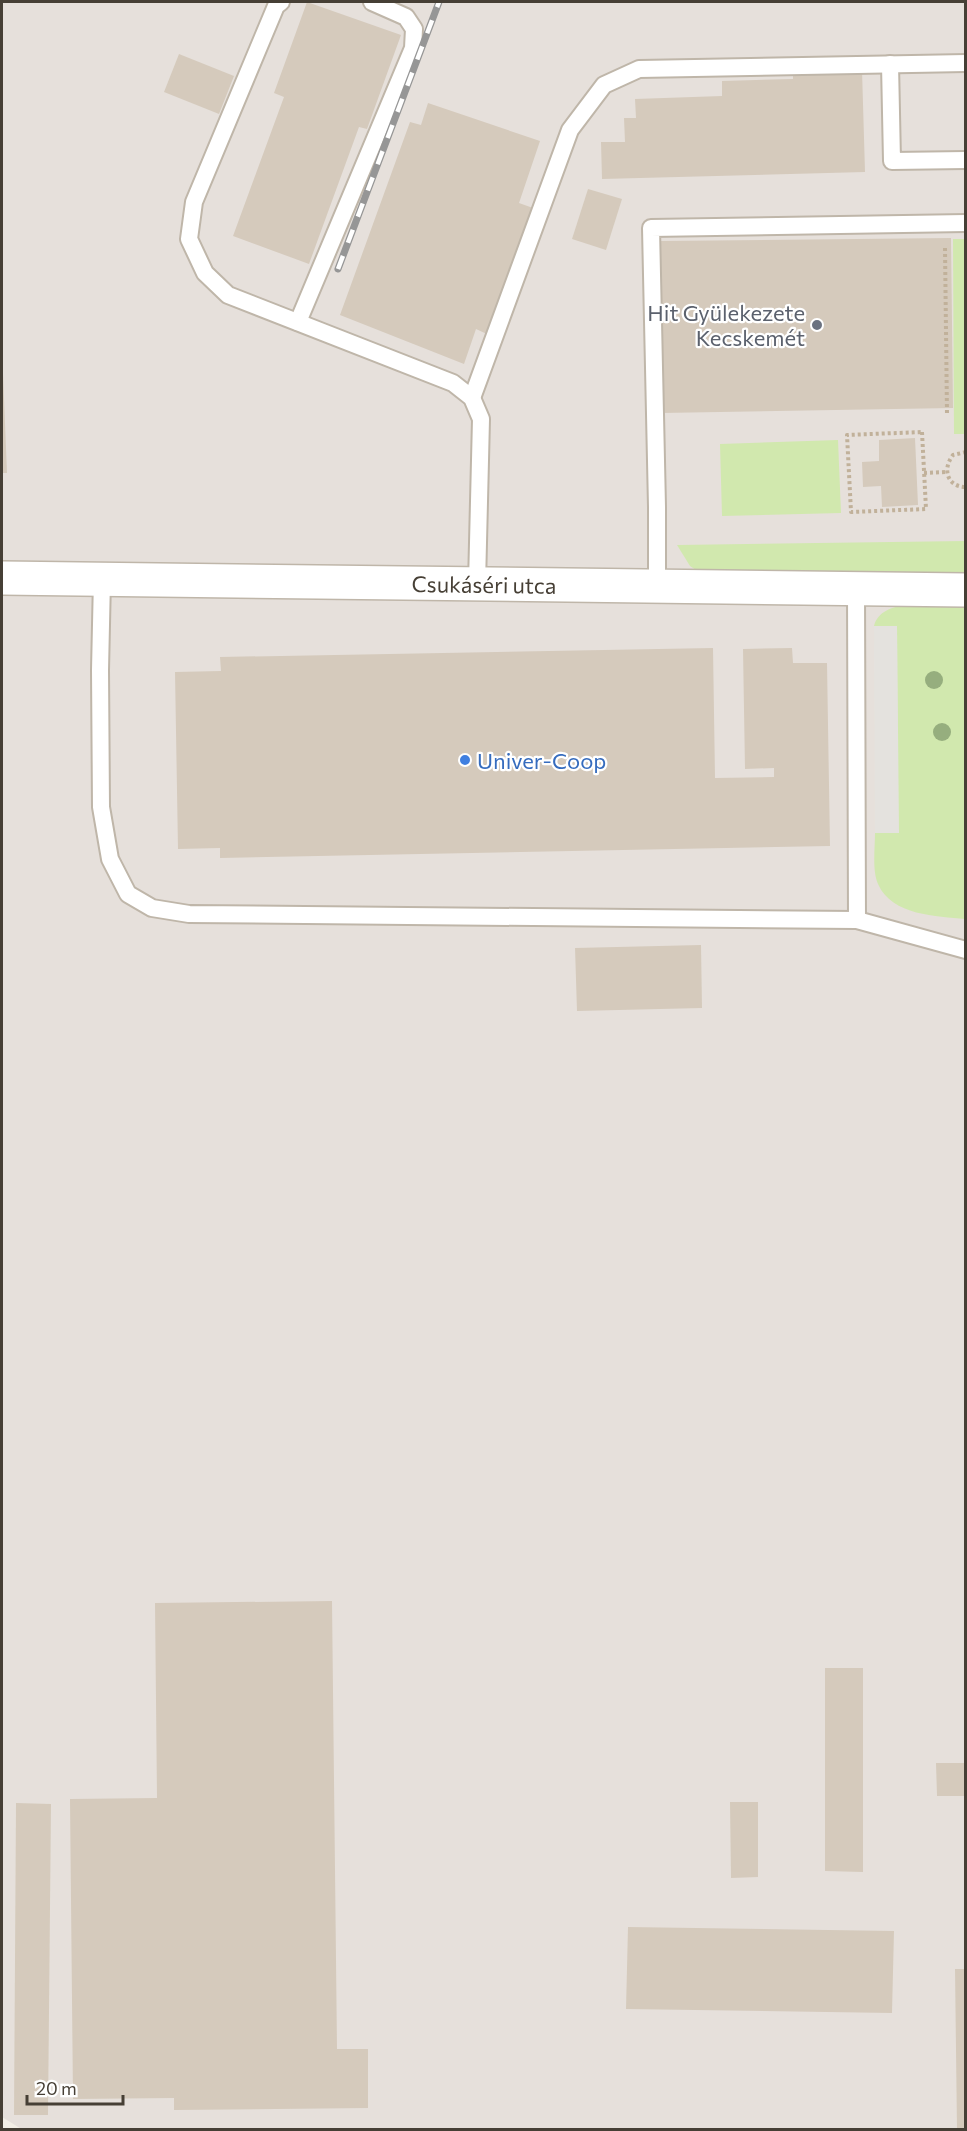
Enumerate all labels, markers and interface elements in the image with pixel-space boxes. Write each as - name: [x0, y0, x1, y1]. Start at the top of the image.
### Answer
- place label: Hit Gyülekezete Kecskemét: [647, 299, 805, 351]
- marker: Hit Gyülekezete Kecskemét: [810, 318, 824, 332]
- street label: Csukáséri utca: [411, 570, 556, 598]
- place label: Univer-Coop: [477, 747, 606, 774]
- marker: Univer-Coop: [458, 753, 472, 767]
- scale bar: [27, 2068, 123, 2106]
- text: 20 m: [36, 2077, 77, 2099]

